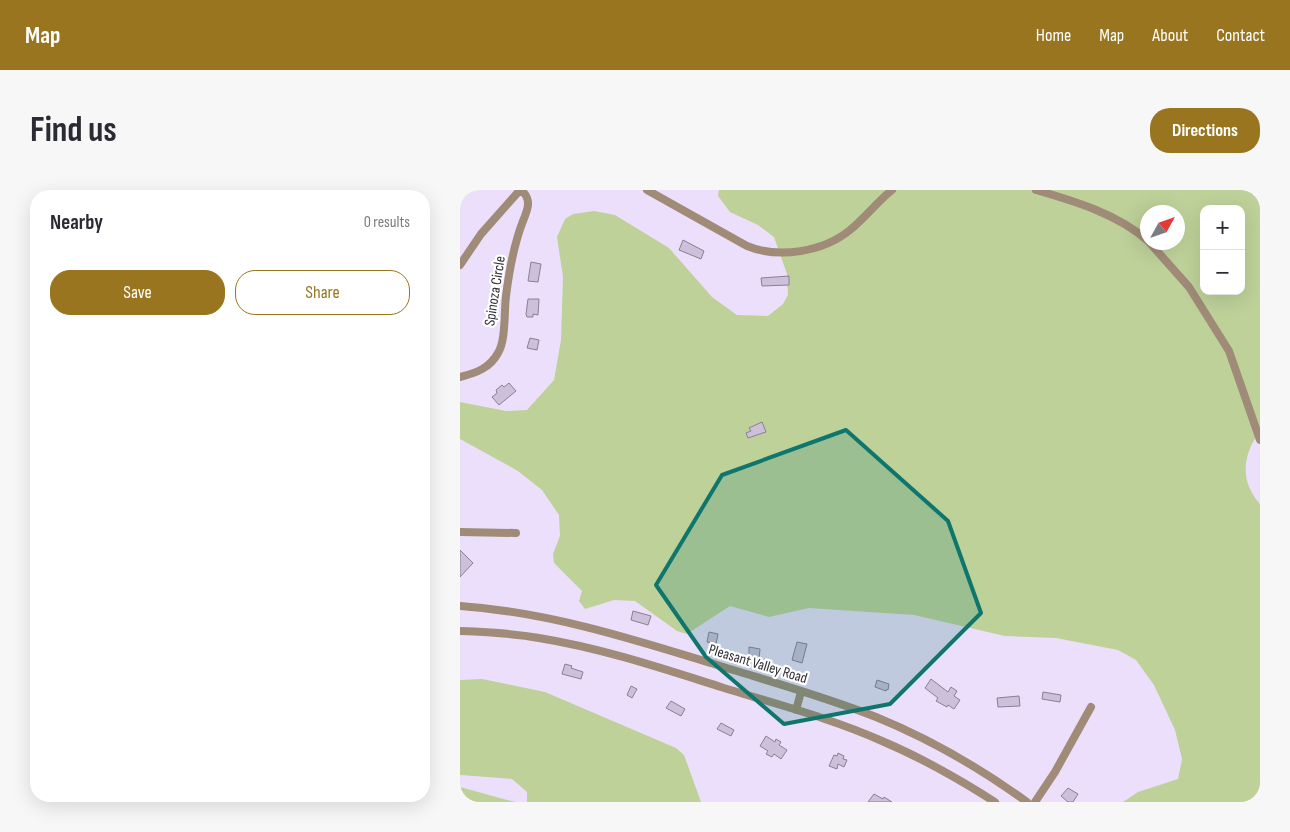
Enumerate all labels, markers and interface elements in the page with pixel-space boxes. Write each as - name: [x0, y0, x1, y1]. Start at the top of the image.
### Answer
- text: Map: [25, 21, 60, 50]
- text: Home: [1036, 25, 1071, 46]
- text: Map: [1099, 25, 1124, 46]
- text: About: [1152, 25, 1188, 46]
- text: Contact: [1216, 25, 1265, 46]
- button: Directions: [1150, 108, 1260, 153]
- text: Find us: [30, 109, 117, 152]
- north arrow: [1140, 205, 1185, 250]
- map controls: [1200, 205, 1245, 295]
- button: +: [1200, 205, 1245, 250]
- text: Nearby: [50, 210, 103, 235]
- text: 0 results: [364, 213, 410, 232]
- button: −: [1200, 250, 1245, 295]
- street label: Spinoza Circle: [480, 255, 510, 327]
- button: Save: [50, 270, 225, 315]
- button: Share: [235, 270, 410, 315]
- street label: Pleasant Valley Road: [706, 640, 810, 688]

